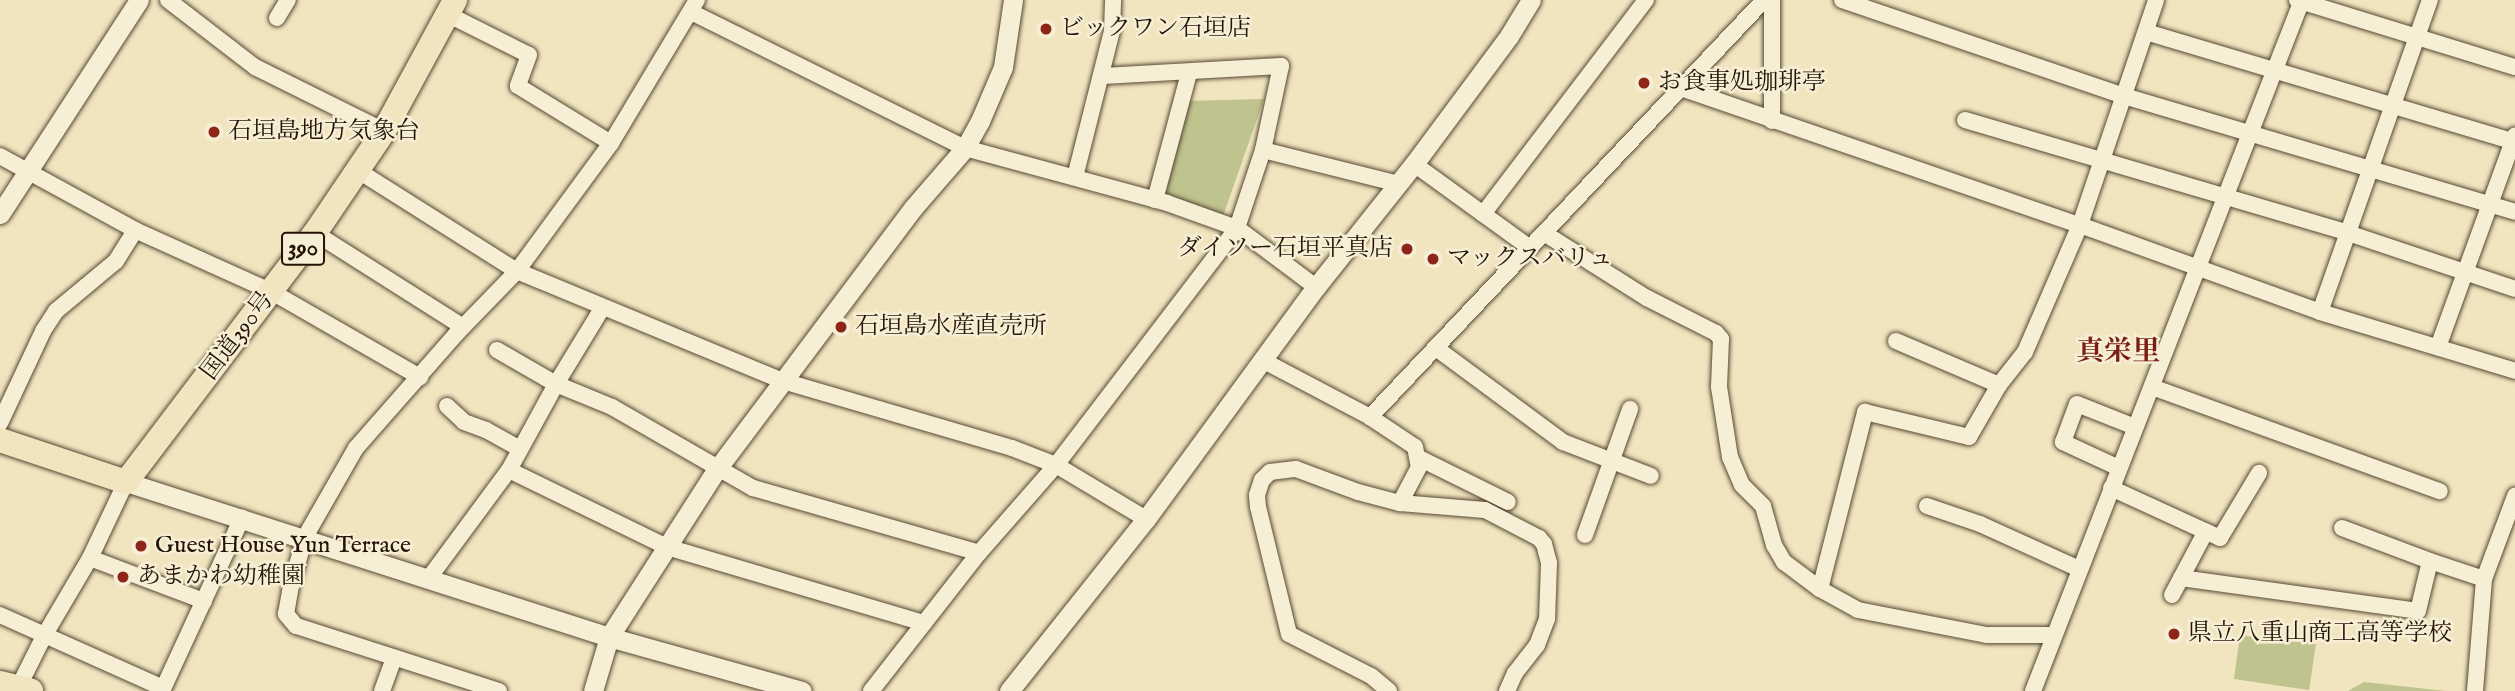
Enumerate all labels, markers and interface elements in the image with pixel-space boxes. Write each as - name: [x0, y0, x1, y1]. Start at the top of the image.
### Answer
- place label: ビックワン石垣店: [1060, 15, 1252, 43]
- marker: ビックワン石垣店: [1038, 21, 1054, 37]
- place label: お食事処珈琲亭: [1658, 69, 1826, 97]
- marker: お食事処珈琲亭: [1636, 75, 1652, 91]
- place label: 石垣島地方気象台: [228, 118, 420, 146]
- marker: 石垣島地方気象台: [206, 124, 222, 140]
- road number: 390: [280, 230, 326, 268]
- place label: ダイソー石垣平真店: [1177, 235, 1393, 263]
- marker: ダイソー石垣平真店: [1399, 241, 1415, 257]
- place label: マックスバリュ: [1447, 245, 1615, 273]
- marker: マックスバリュ: [1425, 251, 1441, 267]
- street label: 国道390号: [195, 286, 281, 386]
- place label: 石垣島水産直売所: [855, 313, 1047, 341]
- marker: 石垣島水産直売所: [833, 319, 849, 335]
- district label: 真栄里: [2076, 336, 2160, 370]
- place label: Guest House Yun Terrace: [155, 532, 411, 560]
- marker: Guest House Yun Terrace: [133, 538, 149, 554]
- place label: あまかわ幼稚園: [137, 563, 305, 591]
- marker: あまかわ幼稚園: [115, 569, 131, 585]
- place label: 県立八重山商工高等学校: [2188, 620, 2452, 648]
- marker: 県立八重山商工高等学校: [2166, 626, 2182, 642]

